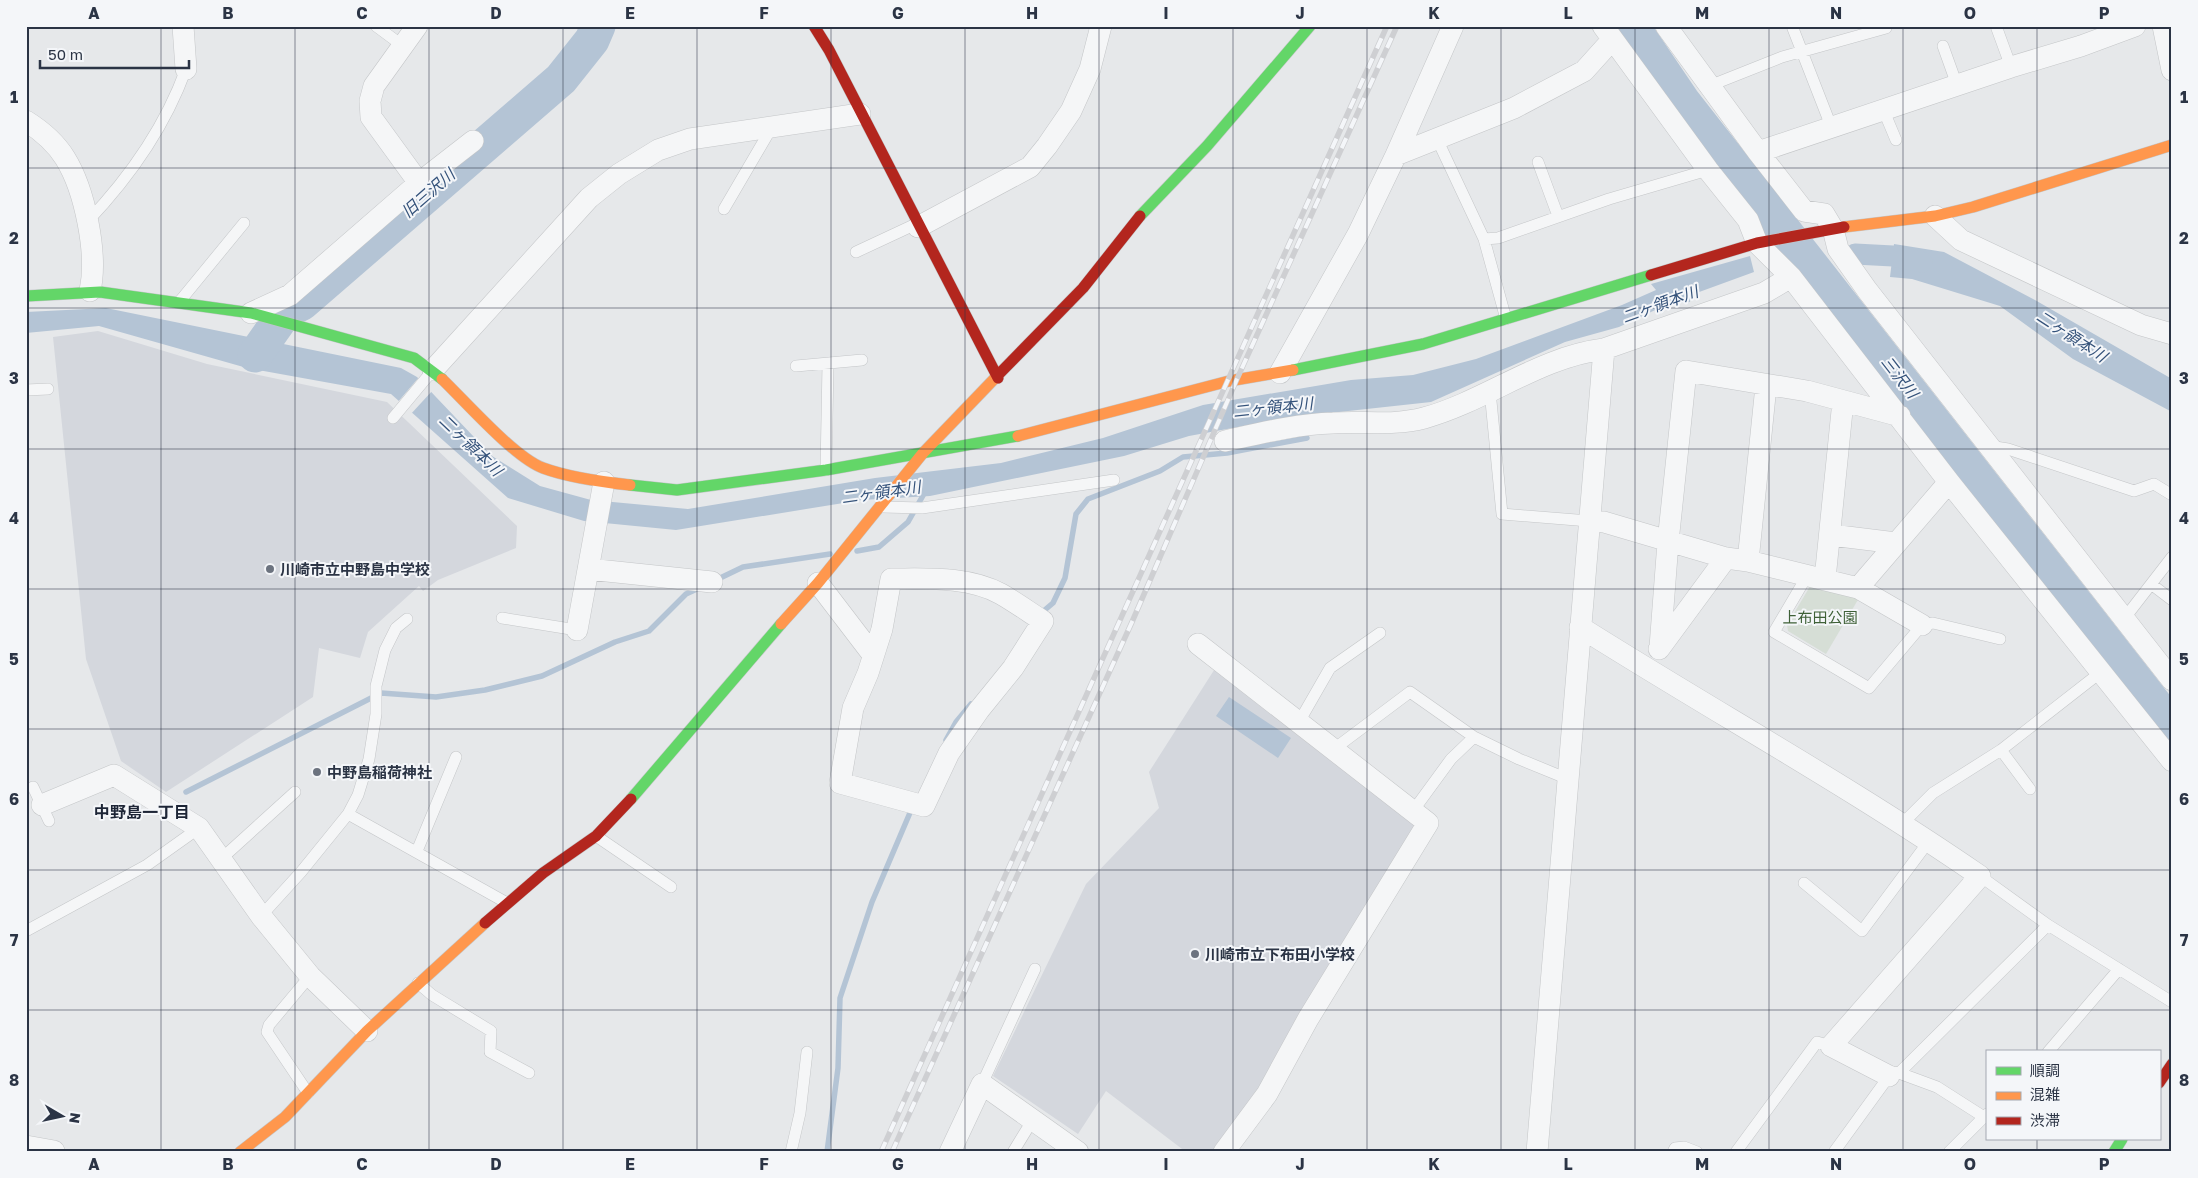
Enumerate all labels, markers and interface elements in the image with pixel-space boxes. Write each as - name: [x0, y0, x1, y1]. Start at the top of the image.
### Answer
- text: A: [88, 3, 100, 23]
- text: B: [222, 3, 234, 23]
- text: C: [356, 3, 368, 23]
- text: D: [490, 3, 502, 23]
- text: E: [625, 3, 635, 23]
- text: F: [759, 3, 769, 23]
- text: G: [892, 3, 904, 23]
- text: H: [1026, 3, 1038, 23]
- text: I: [1163, 3, 1169, 23]
- text: J: [1295, 3, 1305, 23]
- text: K: [1428, 3, 1440, 23]
- text: L: [1563, 3, 1573, 23]
- text: M: [1695, 3, 1709, 23]
- text: N: [1830, 3, 1842, 23]
- text: O: [1964, 3, 1976, 23]
- text: P: [2099, 3, 2110, 23]
- scale bar: [40, 38, 189, 70]
- text: 50 m: [48, 45, 83, 63]
- text: 1: [10, 87, 18, 107]
- text: 1: [2180, 87, 2188, 107]
- water label: 旧三沢川: [397, 163, 460, 222]
- text: 2: [9, 228, 19, 248]
- text: 2: [2179, 228, 2189, 248]
- water label: 二ヶ領本川: [1619, 280, 1703, 327]
- water label: 二ヶ領本川: [2033, 306, 2113, 367]
- water label: 三沢川: [1877, 352, 1924, 404]
- text: 3: [9, 368, 19, 388]
- text: 3: [2179, 368, 2189, 388]
- water label: 二ヶ領本川: [1232, 393, 1316, 421]
- water label: 二ヶ領本川: [435, 410, 508, 481]
- water label: 二ヶ領本川: [840, 476, 924, 507]
- text: 4: [9, 508, 19, 528]
- text: 4: [2179, 508, 2189, 528]
- place label: 川崎市立中野島中学校: [280, 560, 430, 578]
- marker: 川崎市立中野島中学校: [264, 563, 276, 575]
- park label: 上布田公園: [1782, 608, 1858, 626]
- text: 5: [9, 649, 19, 669]
- text: 5: [2179, 649, 2189, 669]
- place label: 中野島稲荷神社: [327, 763, 432, 781]
- marker: 中野島稲荷神社: [311, 766, 323, 778]
- text: 6: [9, 789, 19, 809]
- text: 6: [2179, 789, 2189, 809]
- district label: 中野島一丁目: [94, 802, 190, 822]
- text: 7: [10, 930, 19, 950]
- text: 7: [2180, 930, 2189, 950]
- place label: 川崎市立下布田小学校: [1205, 945, 1355, 963]
- marker: 川崎市立下布田小学校: [1189, 948, 1201, 960]
- legend: [1986, 1050, 2160, 1140]
- text: 順調: [2030, 1061, 2060, 1079]
- text: 8: [9, 1070, 19, 1090]
- text: 8: [2179, 1070, 2189, 1090]
- text: 混雑: [2030, 1085, 2060, 1103]
- north arrow: [38, 1090, 88, 1140]
- text: 渋滞: [2030, 1111, 2060, 1129]
- text: N: [66, 1112, 85, 1125]
- text: A: [88, 1154, 100, 1174]
- text: B: [222, 1154, 234, 1174]
- text: C: [356, 1154, 368, 1174]
- text: D: [490, 1154, 502, 1174]
- text: E: [625, 1154, 635, 1174]
- text: F: [759, 1154, 769, 1174]
- text: G: [892, 1154, 904, 1174]
- text: H: [1026, 1154, 1038, 1174]
- text: I: [1163, 1154, 1169, 1174]
- text: J: [1295, 1154, 1305, 1174]
- text: K: [1428, 1154, 1440, 1174]
- text: L: [1563, 1154, 1573, 1174]
- text: M: [1695, 1154, 1709, 1174]
- text: N: [1830, 1154, 1842, 1174]
- text: O: [1964, 1154, 1976, 1174]
- text: P: [2099, 1154, 2110, 1174]

